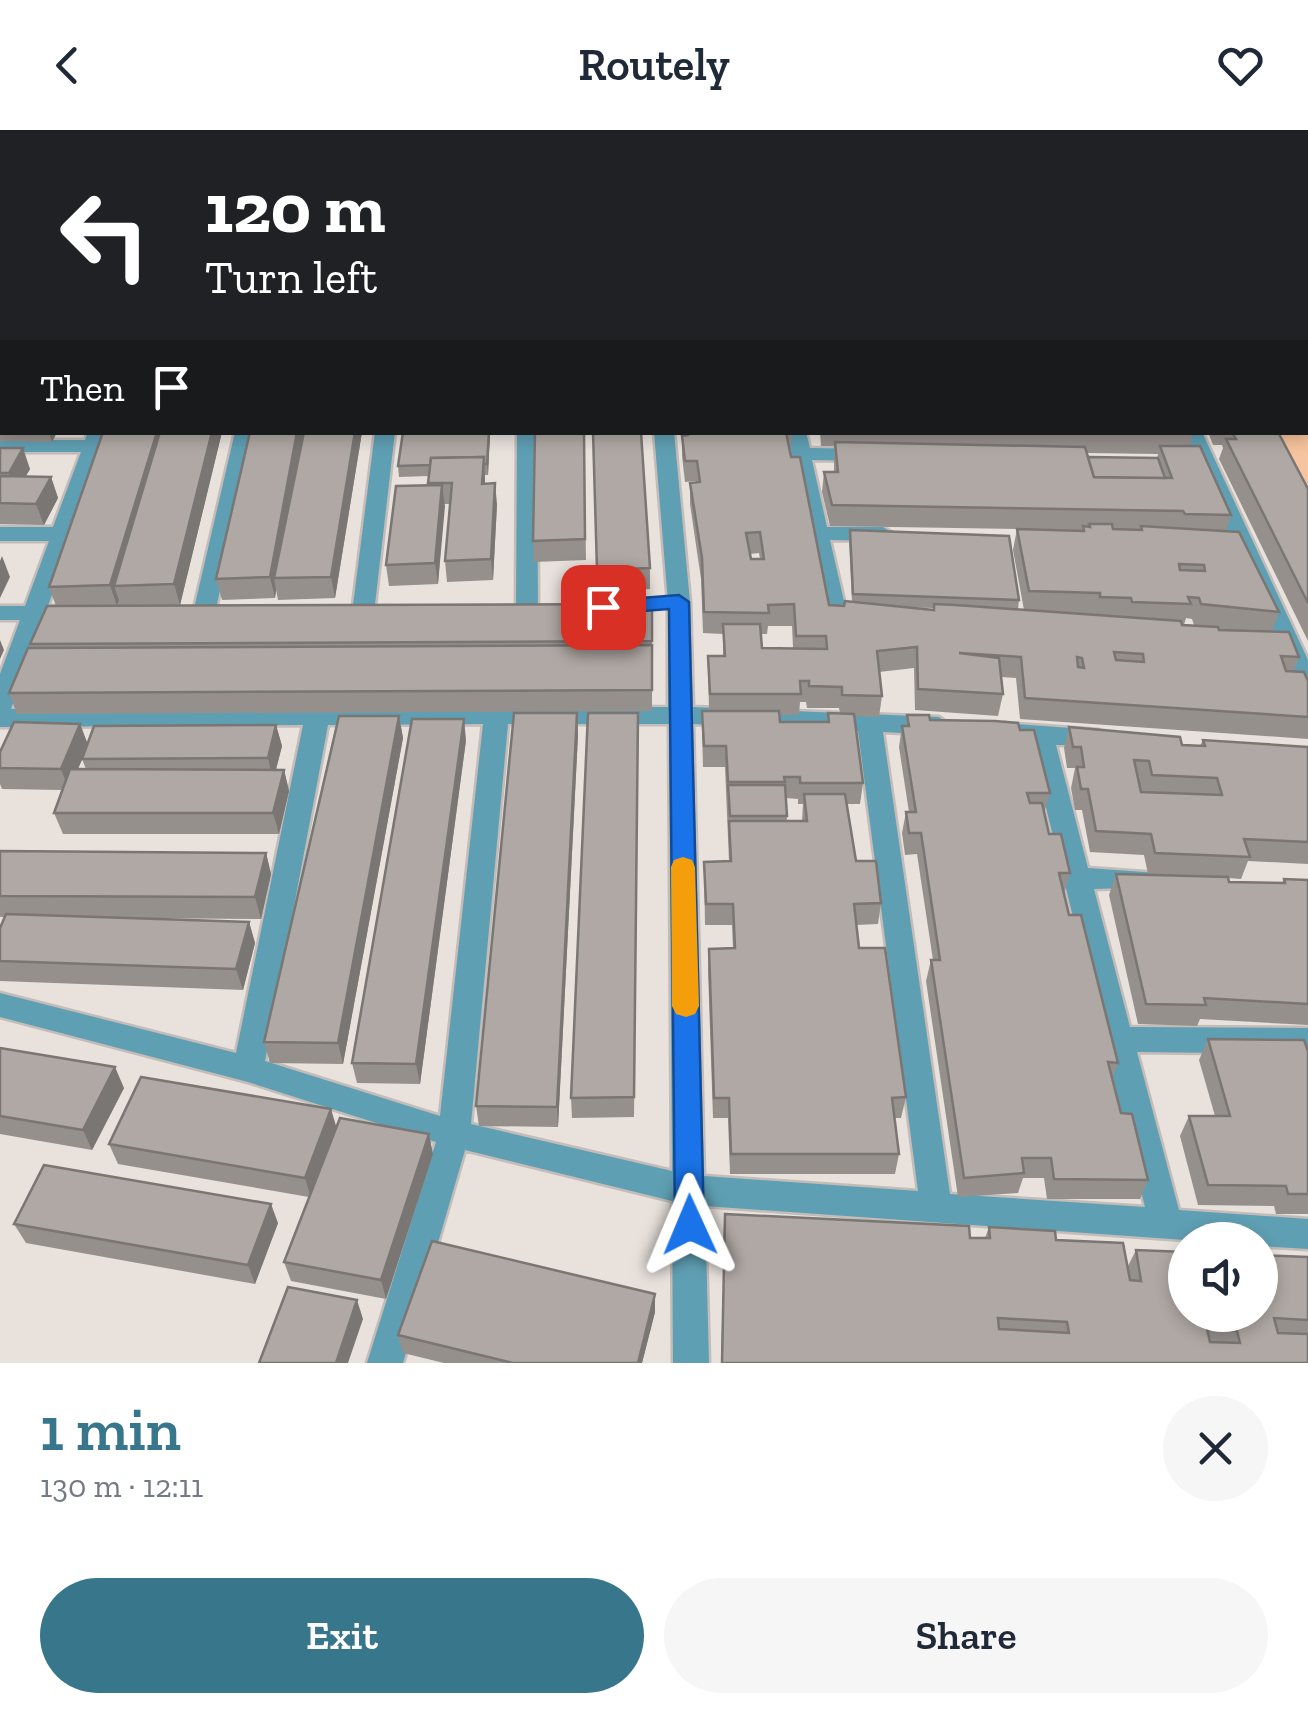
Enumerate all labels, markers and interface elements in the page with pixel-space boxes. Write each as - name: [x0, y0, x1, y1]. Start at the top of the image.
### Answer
- icon: back: [40, 38, 95, 93]
- text: Routely: [578, 38, 730, 92]
- icon: heart: [1213, 38, 1268, 93]
- text: 120 m: [205, 166, 386, 250]
- icon: left: [40, 170, 170, 300]
- text: Turn left: [205, 251, 377, 305]
- icon: arrive: [144, 360, 199, 415]
- text: Then: [40, 365, 124, 411]
- pin: [561, 565, 646, 650]
- icon: arrive: [576, 580, 631, 635]
- position arrow: [638, 1173, 742, 1277]
- map controls: [1168, 1222, 1278, 1332]
- button: sound: [1168, 1222, 1278, 1332]
- text: 1 min: [40, 1393, 181, 1465]
- button: close: [1163, 1396, 1268, 1501]
- text: 130 m · 12:11: [40, 1467, 203, 1505]
- button: Exit: [40, 1578, 644, 1693]
- button: Share: [664, 1578, 1268, 1693]

